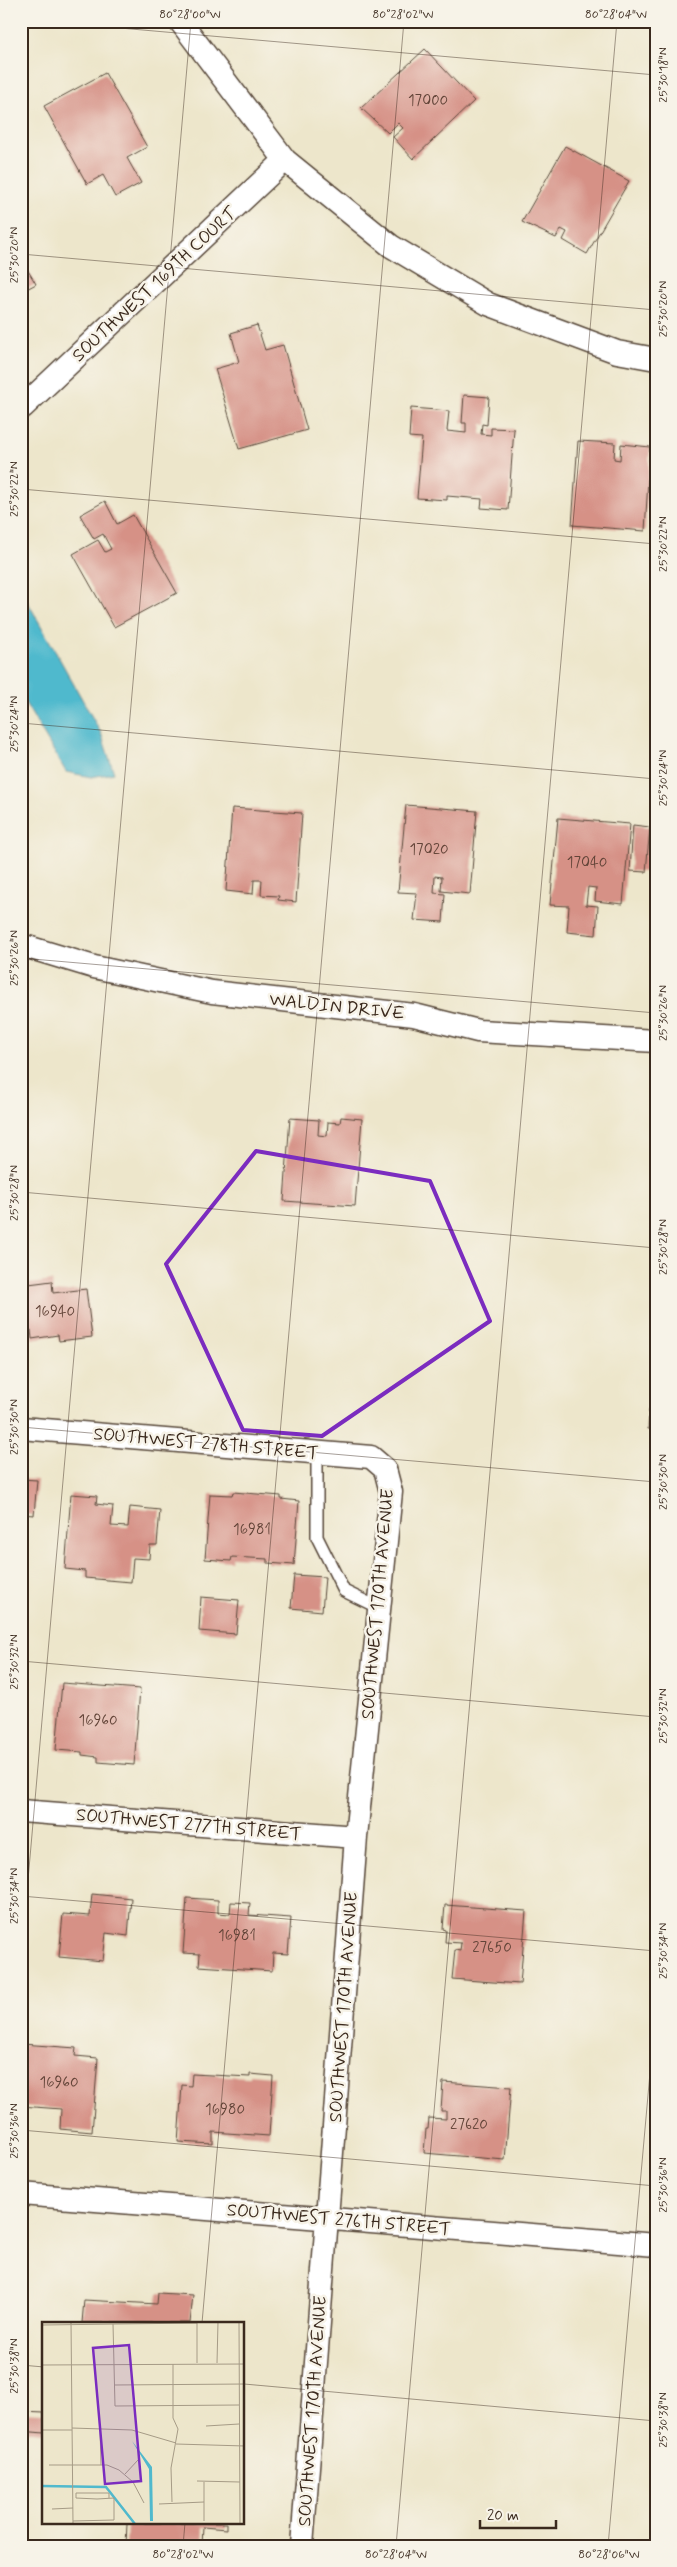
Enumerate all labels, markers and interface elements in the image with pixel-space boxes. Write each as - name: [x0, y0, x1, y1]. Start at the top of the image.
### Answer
- text: 80°28'00"W: [159, 7, 221, 23]
- text: 80°28'02"W: [373, 7, 434, 23]
- text: 80°28'04"W: [585, 7, 647, 23]
- text: 25°30'18"N: [656, 47, 672, 103]
- house number: 17000: [408, 91, 448, 111]
- street label: SOUTHWEST 169TH COURT: [67, 201, 243, 368]
- text: 25°30'20"N: [7, 227, 23, 283]
- text: 25°30'20"N: [656, 281, 672, 337]
- text: 25°30'22"N: [7, 461, 23, 517]
- text: 25°30'22"N: [656, 516, 672, 572]
- text: 25°30'24"N: [7, 696, 23, 752]
- text: 25°30'24"N: [656, 750, 672, 806]
- house number: 17020: [409, 840, 449, 860]
- house number: 17040: [567, 853, 607, 873]
- text: 25°30'26"N: [7, 930, 23, 986]
- text: 25°30'26"N: [656, 985, 672, 1041]
- street label: WALDIN DRIVE: [268, 988, 406, 1026]
- text: 25°30'28"N: [7, 1165, 23, 1221]
- text: 25°30'28"N: [656, 1219, 672, 1275]
- house number: 16940: [35, 1302, 75, 1322]
- text: 25°30'30"N: [7, 1399, 23, 1455]
- street label: SOUTHWEST 278TH STREET: [92, 1422, 320, 1466]
- text: 25°30'30"N: [656, 1454, 672, 1510]
- street label: SOUTHWEST 170TH AVENUE: [356, 1488, 400, 1720]
- house number: 16981: [233, 1520, 271, 1540]
- text: 25°30'32"N: [7, 1634, 23, 1690]
- text: 25°30'32"N: [656, 1688, 672, 1744]
- house number: 16960: [78, 1711, 118, 1731]
- street label: SOUTHWEST 277TH STREET: [75, 1803, 303, 1847]
- text: 25°30'34"N: [7, 1868, 23, 1924]
- street label: SOUTHWEST 170TH AVENUE: [324, 1891, 364, 2123]
- text: 25°30'34"N: [656, 1923, 672, 1979]
- house number: 16981: [218, 1926, 256, 1946]
- house number: 27650: [472, 1938, 512, 1958]
- house number: 16960: [39, 2073, 79, 2093]
- house number: 16980: [205, 2100, 245, 2120]
- text: 25°30'36"N: [7, 2103, 23, 2159]
- house number: 27620: [450, 2115, 488, 2135]
- text: 25°30'36"N: [656, 2157, 672, 2213]
- street label: SOUTHWEST 276TH STREET: [226, 2198, 452, 2242]
- street label: SOUTHWEST 170TH AVENUE: [293, 2295, 333, 2527]
- inset map: [42, 2322, 245, 2524]
- text: 25°30'38"N: [7, 2338, 23, 2394]
- text: 25°30'38"N: [656, 2392, 672, 2448]
- scale bar: [480, 2497, 556, 2529]
- text: 20 m: [487, 2506, 519, 2526]
- text: 80°28'02"W: [153, 2547, 214, 2563]
- text: 80°28'04"W: [365, 2547, 427, 2563]
- text: 80°28'06"W: [578, 2547, 640, 2563]

